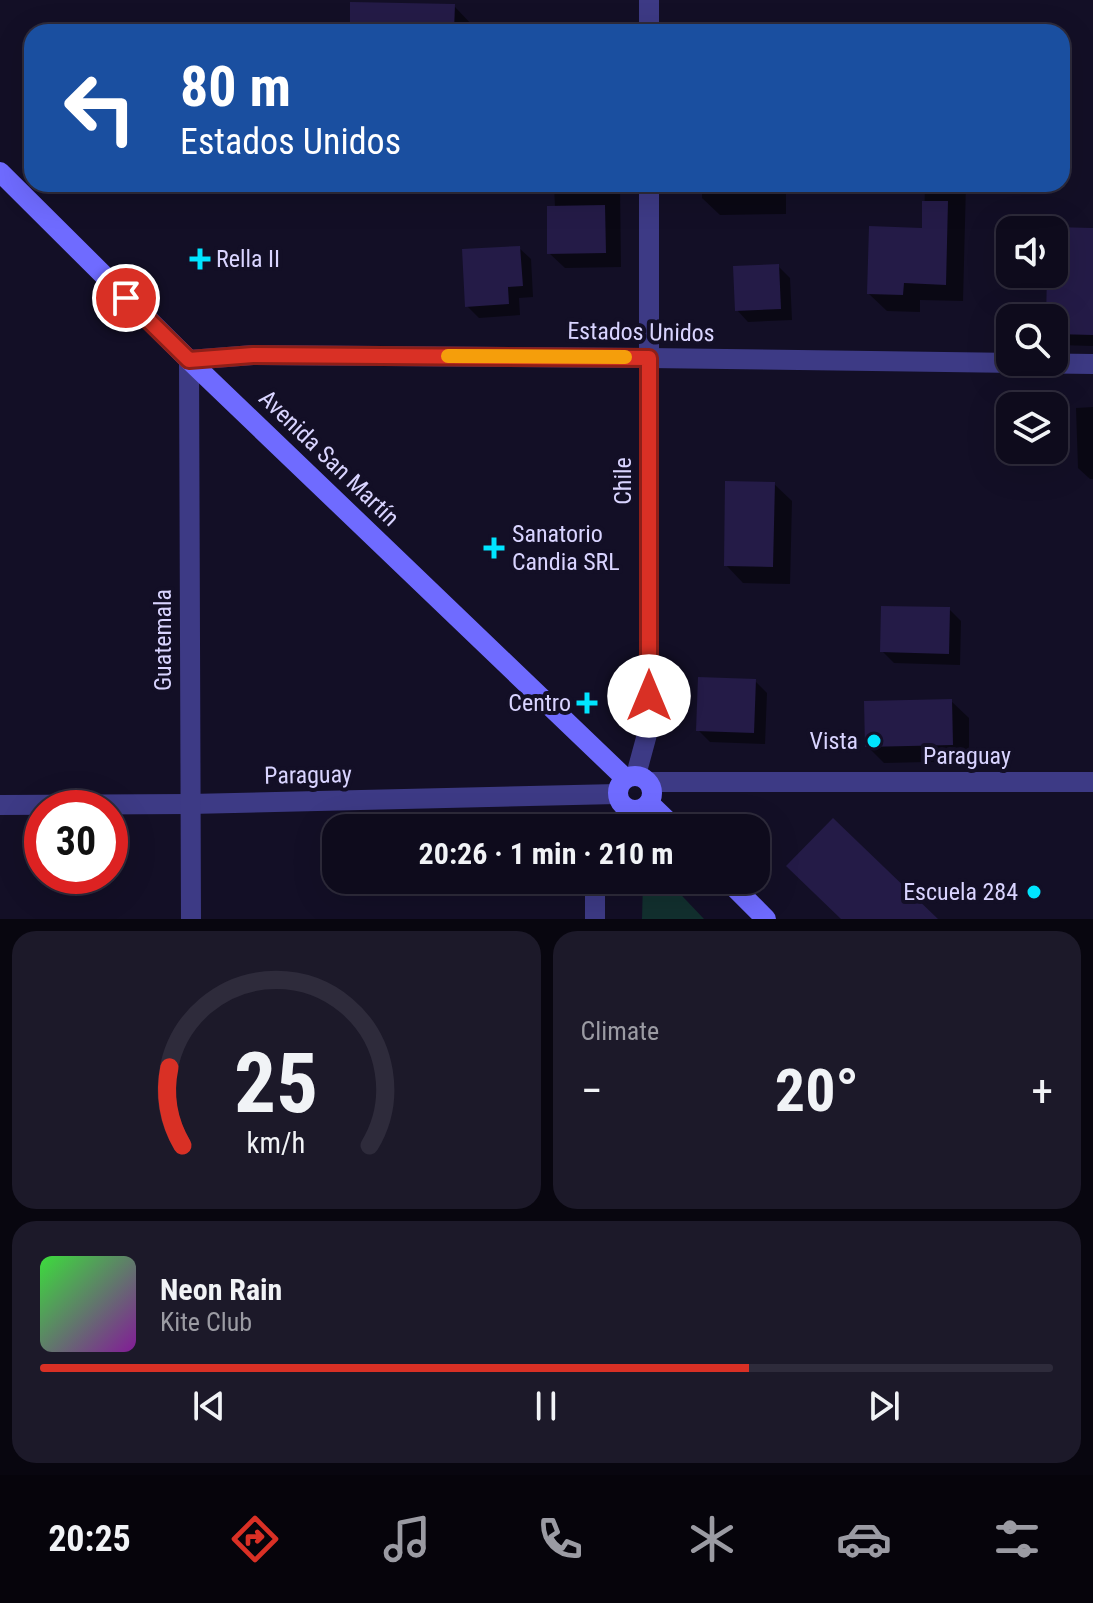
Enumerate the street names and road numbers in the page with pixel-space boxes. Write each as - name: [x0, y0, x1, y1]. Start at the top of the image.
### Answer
- street label: Estados Unidos: [567, 317, 715, 347]
- street label: Avenida San Martín: [253, 384, 405, 532]
- street label: Chile: [609, 457, 637, 505]
- street label: Guatemala: [149, 589, 177, 691]
- street label: Paraguay: [923, 742, 1011, 770]
- street label: Paraguay: [264, 760, 352, 790]

